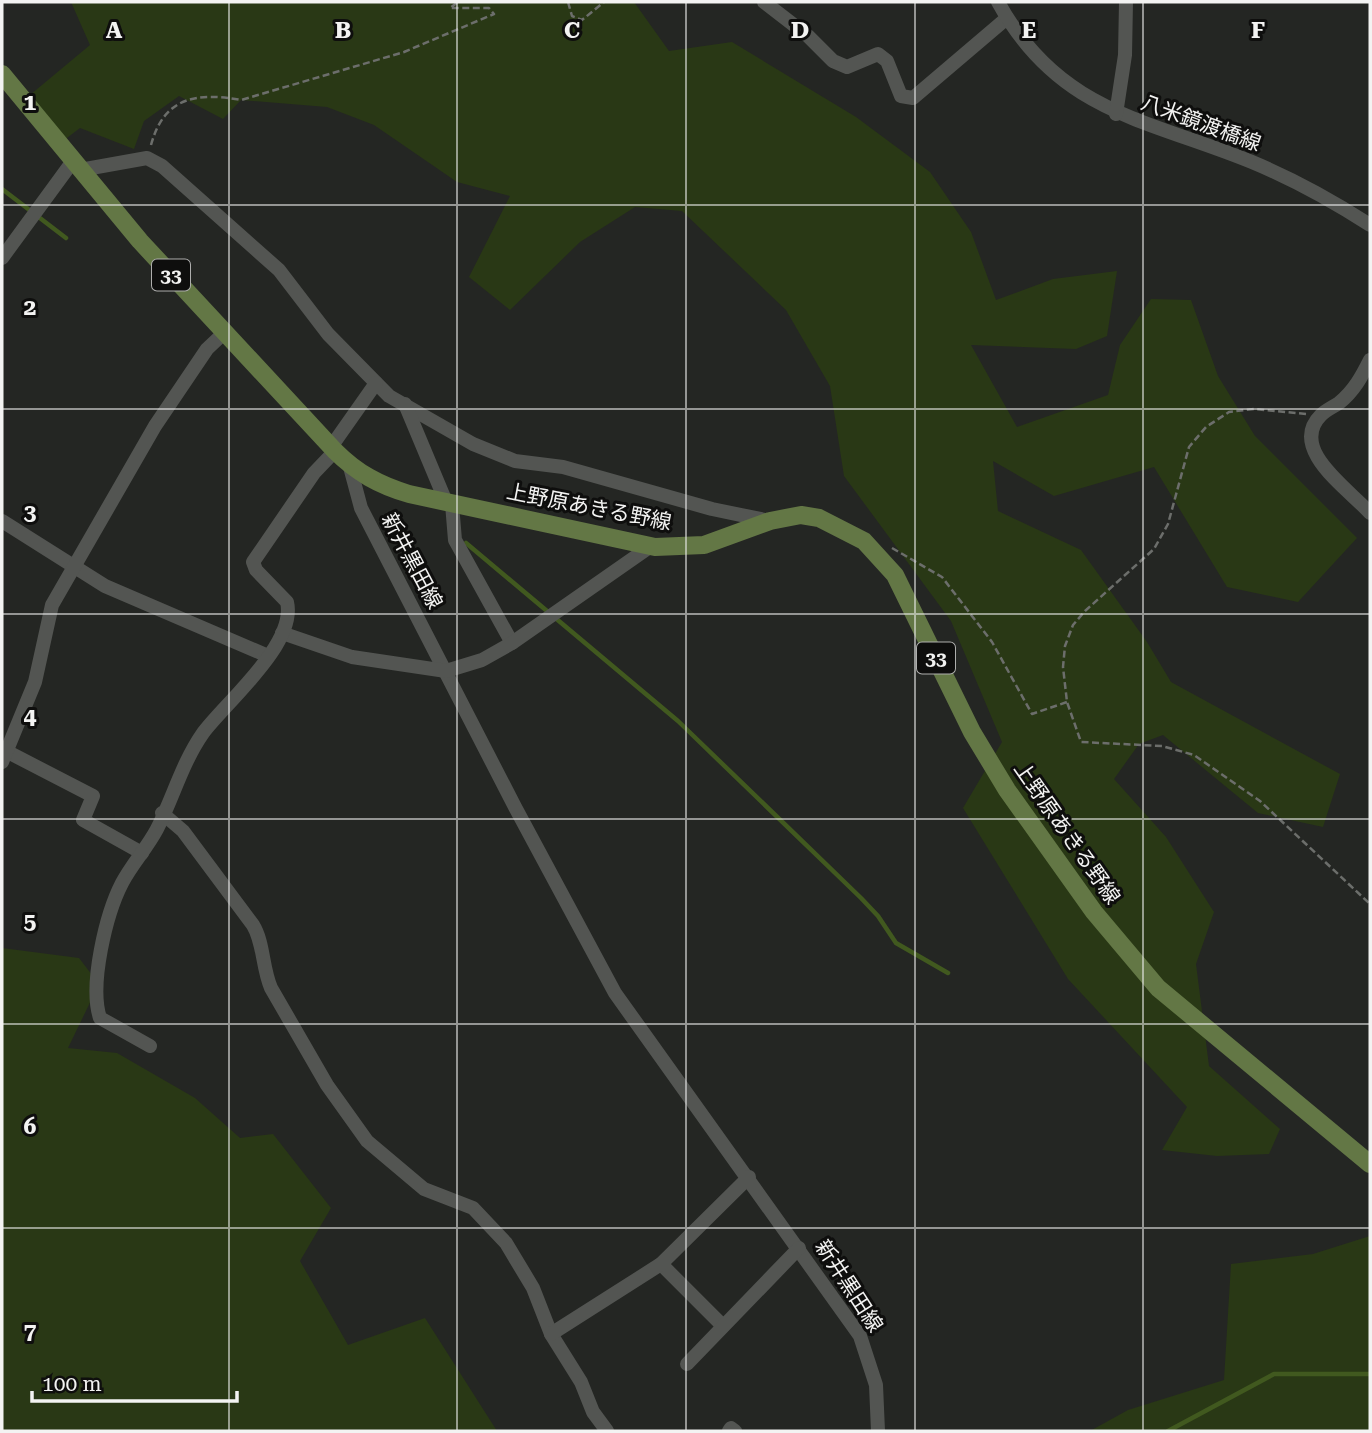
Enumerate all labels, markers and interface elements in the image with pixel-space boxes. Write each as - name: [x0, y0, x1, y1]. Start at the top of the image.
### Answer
- text: A: [106, 17, 123, 44]
- text: B: [335, 17, 351, 44]
- text: C: [564, 17, 580, 44]
- text: D: [791, 17, 809, 44]
- text: E: [1022, 17, 1036, 44]
- text: F: [1251, 17, 1265, 44]
- text: 1: [24, 89, 37, 116]
- street label: 八米鏡渡橋線: [1138, 90, 1264, 156]
- road number: 33: [152, 260, 190, 290]
- text: 2: [24, 294, 36, 321]
- street label: 上野原あきる野線: [504, 479, 674, 535]
- text: 3: [24, 499, 37, 526]
- street label: 新井黒田線: [377, 509, 447, 613]
- road number: 33: [917, 642, 955, 674]
- text: 4: [24, 703, 37, 730]
- street label: 上野原あきる野線: [1009, 757, 1125, 909]
- text: 5: [24, 908, 37, 935]
- text: 6: [24, 1113, 37, 1140]
- street label: 新井黒田線: [810, 1235, 888, 1337]
- text: 7: [24, 1318, 37, 1345]
- scale bar: [32, 1360, 236, 1404]
- text: 100 m: [42, 1372, 102, 1396]

